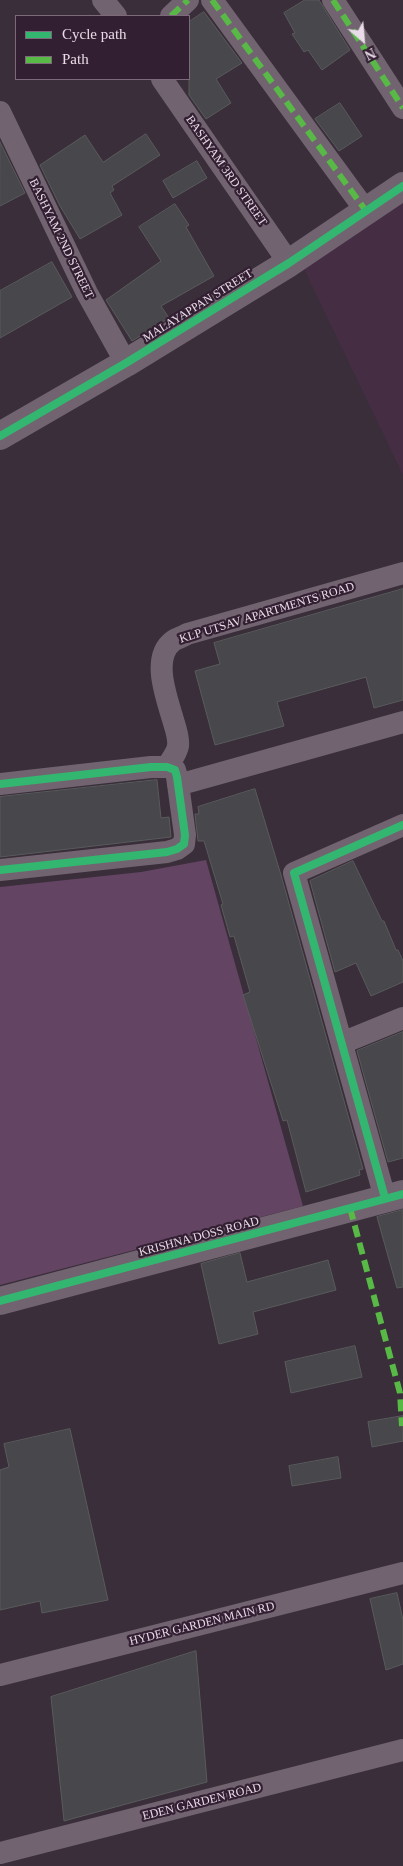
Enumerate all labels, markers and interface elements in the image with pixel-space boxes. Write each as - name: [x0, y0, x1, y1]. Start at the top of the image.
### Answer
- legend: [15, 15, 190, 80]
- north arrow: [338, 15, 388, 65]
- text: Cycle path: [62, 26, 127, 42]
- text: N: [362, 45, 378, 63]
- text: Path: [62, 51, 89, 67]
- street label: BASHYAM 3RD STREET: [182, 113, 270, 229]
- street label: BASHYAM 2ND STREET: [26, 177, 96, 301]
- street label: MALAYAPPAN STREET: [140, 266, 256, 346]
- street label: KLP UTSAV APARTMENTS ROAD: [178, 579, 356, 647]
- street label: KRISHNA DOSS ROAD: [137, 1214, 261, 1260]
- street label: HYDER GARDEN MAIN RD: [128, 1599, 276, 1649]
- street label: EDEN GARDEN ROAD: [141, 1780, 263, 1824]

